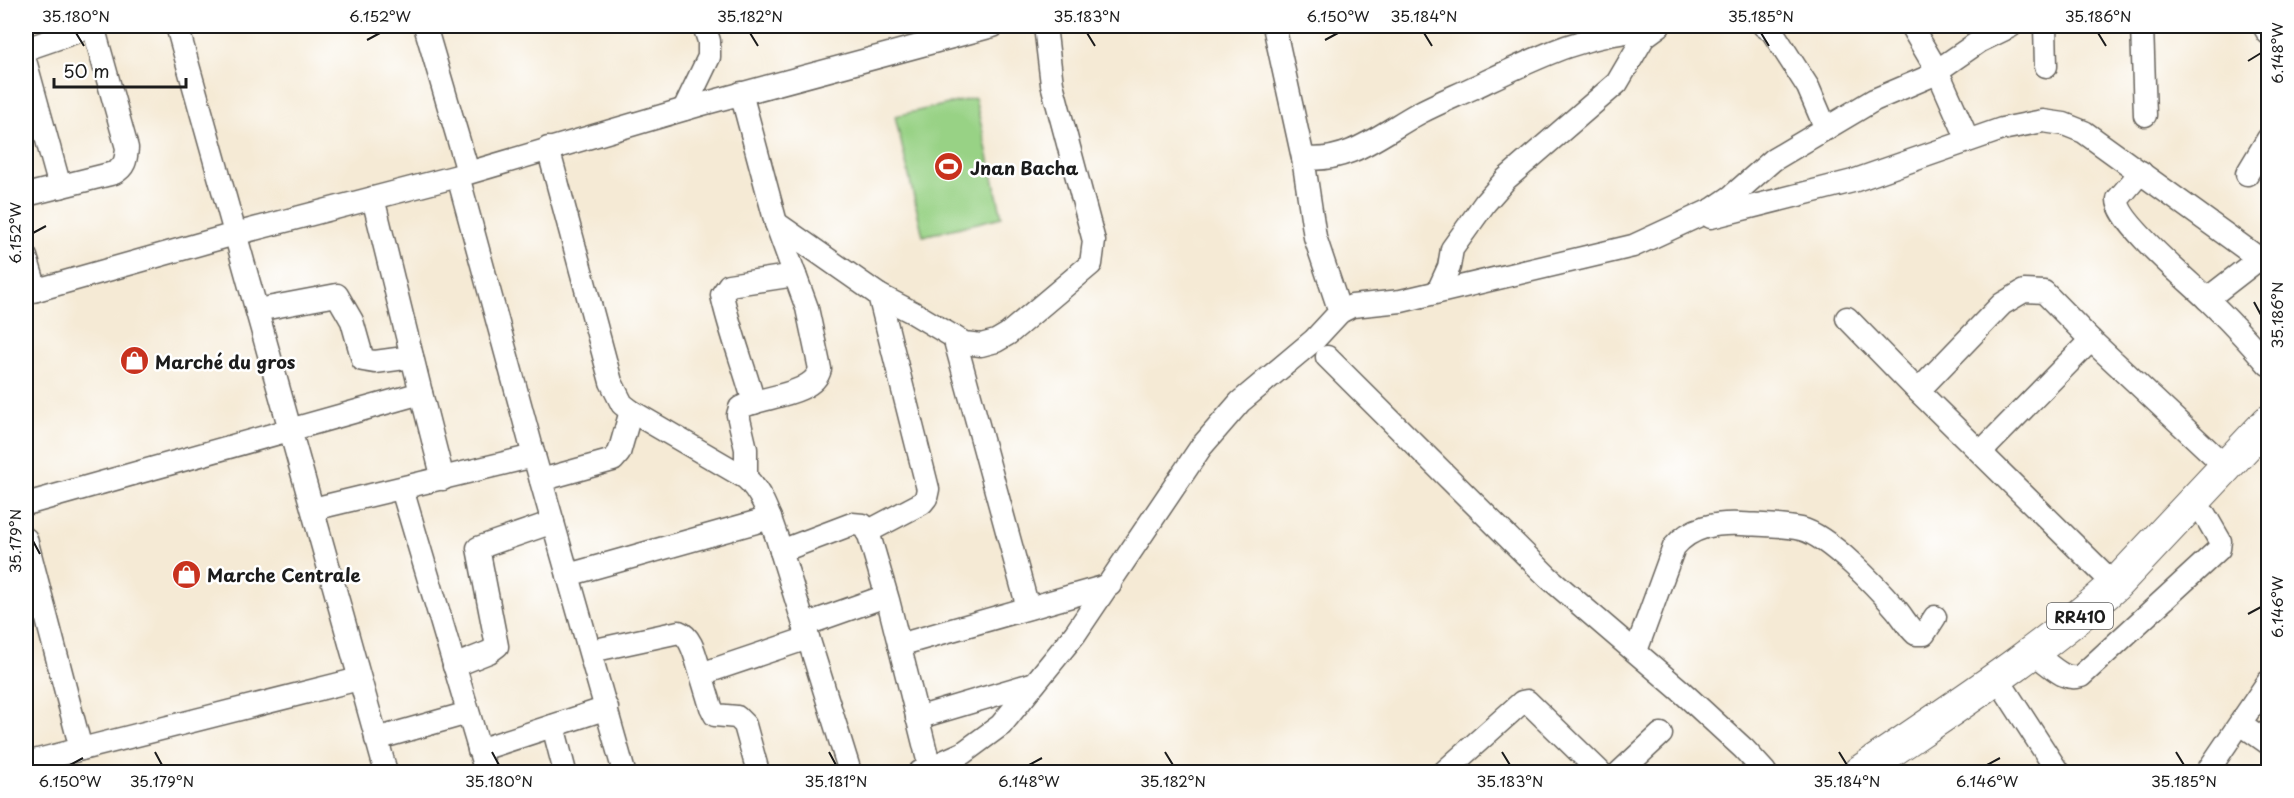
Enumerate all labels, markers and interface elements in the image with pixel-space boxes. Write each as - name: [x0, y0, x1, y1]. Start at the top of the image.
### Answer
- text: 35.180°N: [42, 4, 110, 27]
- text: 6.152°W: [349, 4, 412, 27]
- text: 35.182°N: [717, 4, 783, 27]
- text: 35.183°N: [1054, 4, 1120, 27]
- text: 6.150°W: [1307, 4, 1370, 27]
- text: 35.184°N: [1391, 4, 1457, 27]
- text: 35.185°N: [1728, 4, 1794, 27]
- text: 35.186°N: [2065, 4, 2131, 27]
- text: 6.148°W: [2265, 22, 2288, 84]
- scale bar: [54, 51, 186, 89]
- text: 50 m: [63, 57, 110, 84]
- sports icon: Jnan Bacha: [933, 151, 965, 183]
- place label: Jnan Bacha: [970, 154, 1079, 181]
- text: 6.152°W: [3, 201, 26, 264]
- text: 35.186°N: [2265, 282, 2288, 348]
- shop icon: Marché du gros: [118, 345, 150, 377]
- place label: Marché du gros: [155, 348, 296, 375]
- text: 35.179°N: [3, 509, 26, 573]
- shop icon: Marche Centrale: [170, 558, 202, 590]
- place label: Marche Centrale: [207, 561, 361, 588]
- text: 6.146°W: [2265, 575, 2288, 638]
- road number: RR410: [2047, 603, 2113, 629]
- text: 6.150°W: [39, 769, 102, 792]
- text: 35.179°N: [130, 769, 194, 792]
- text: 35.180°N: [465, 769, 533, 792]
- text: 35.181°N: [805, 769, 867, 792]
- text: 6.148°W: [998, 769, 1060, 792]
- text: 35.182°N: [1140, 769, 1206, 792]
- text: 35.183°N: [1477, 769, 1543, 792]
- text: 35.184°N: [1814, 769, 1880, 792]
- text: 6.146°W: [1956, 769, 2019, 792]
- text: 35.185°N: [2151, 769, 2217, 792]

